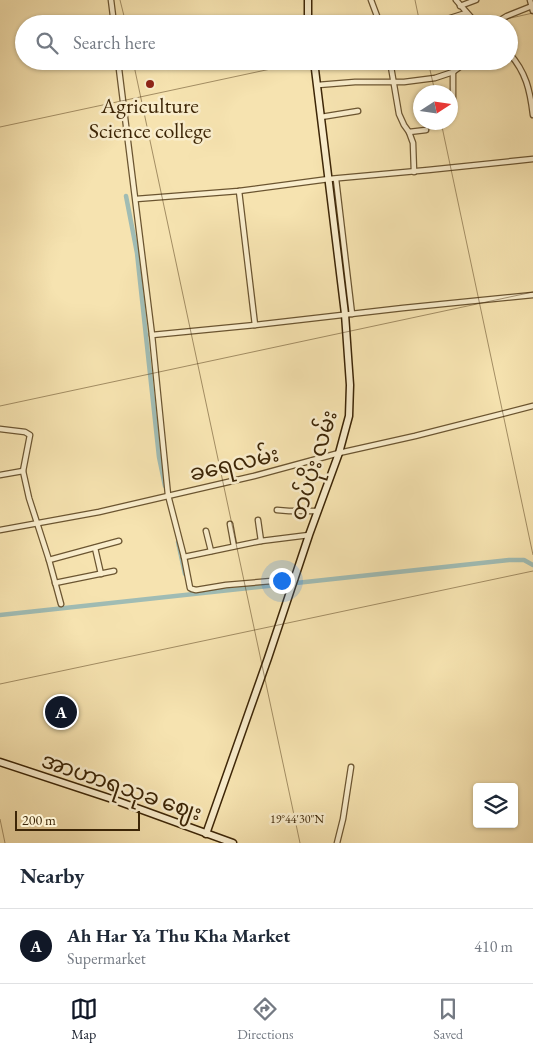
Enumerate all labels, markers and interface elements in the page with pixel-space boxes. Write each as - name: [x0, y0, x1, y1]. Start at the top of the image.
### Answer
- search box: [15, 15, 518, 70]
- icon: search: [33, 29, 61, 57]
- text: Search here: [73, 30, 155, 55]
- marker: Agriculture Science college: [144, 78, 156, 90]
- north arrow: [413, 85, 458, 130]
- place label: Agriculture Science college: [89, 91, 212, 145]
- street label: တပ်ပိုး လမ်း: [282, 406, 347, 525]
- street label: ခရေလမ်း: [186, 438, 282, 491]
- your location: [269, 568, 295, 594]
- pin: A: [45, 693, 77, 731]
- street label: အာဟာရသုခ ဈေး: [37, 745, 206, 830]
- map controls: [473, 783, 518, 828]
- button: layers: [473, 783, 518, 828]
- scale bar: [15, 808, 140, 831]
- text: 200 m: [22, 811, 56, 829]
- text: 19°44'30"N: [270, 811, 324, 827]
- text: Nearby: [20, 862, 84, 889]
- text: Ah Har Ya Thu Kha Market: [67, 923, 290, 948]
- text: A: [30, 936, 42, 957]
- text: 410 m: [474, 936, 513, 957]
- text: Supermarket: [67, 948, 146, 969]
- tab: Map: [70, 995, 98, 1043]
- tab: Directions: [237, 995, 294, 1043]
- tab: Saved: [433, 995, 463, 1043]

